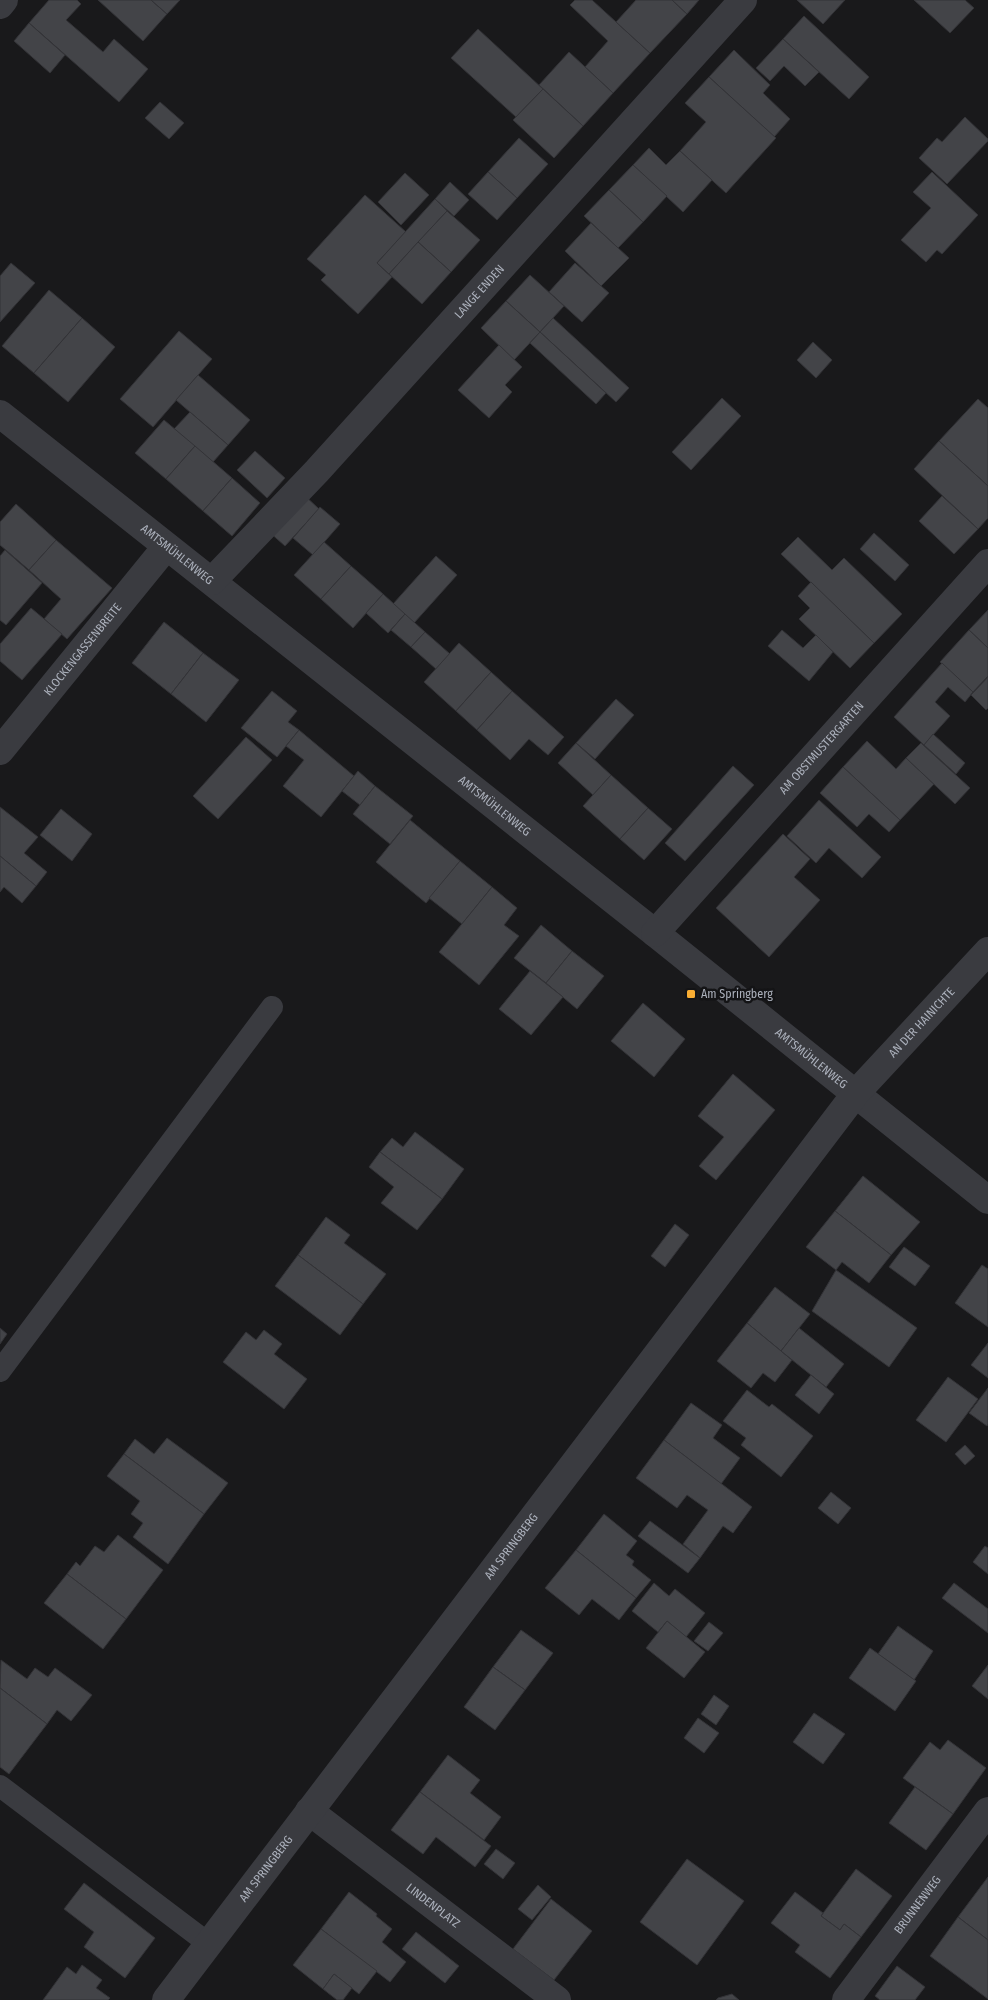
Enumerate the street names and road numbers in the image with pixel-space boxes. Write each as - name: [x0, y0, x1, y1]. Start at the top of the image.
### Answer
- street label: LANGE ENDEN: [452, 262, 507, 321]
- street label: AMTSMÜHLENWEG: [138, 521, 216, 587]
- street label: KLOCKENGASSENBREITE: [41, 600, 125, 698]
- street label: AM OBSTMUSTERGARTEN: [776, 699, 867, 797]
- street label: AMTSMÜHLENWEG: [456, 773, 534, 839]
- street label: AN DER HAINICHTE: [886, 984, 958, 1060]
- street label: AMTSMÜHLENWEG: [772, 1025, 850, 1091]
- street label: AM SPRINGBERG: [482, 1510, 541, 1582]
- street label: AM SPRINGBERG: [236, 1833, 296, 1904]
- street label: BRUNNENWEG: [891, 1873, 944, 1937]
- street label: LINDENPLATZ: [403, 1881, 463, 1931]

